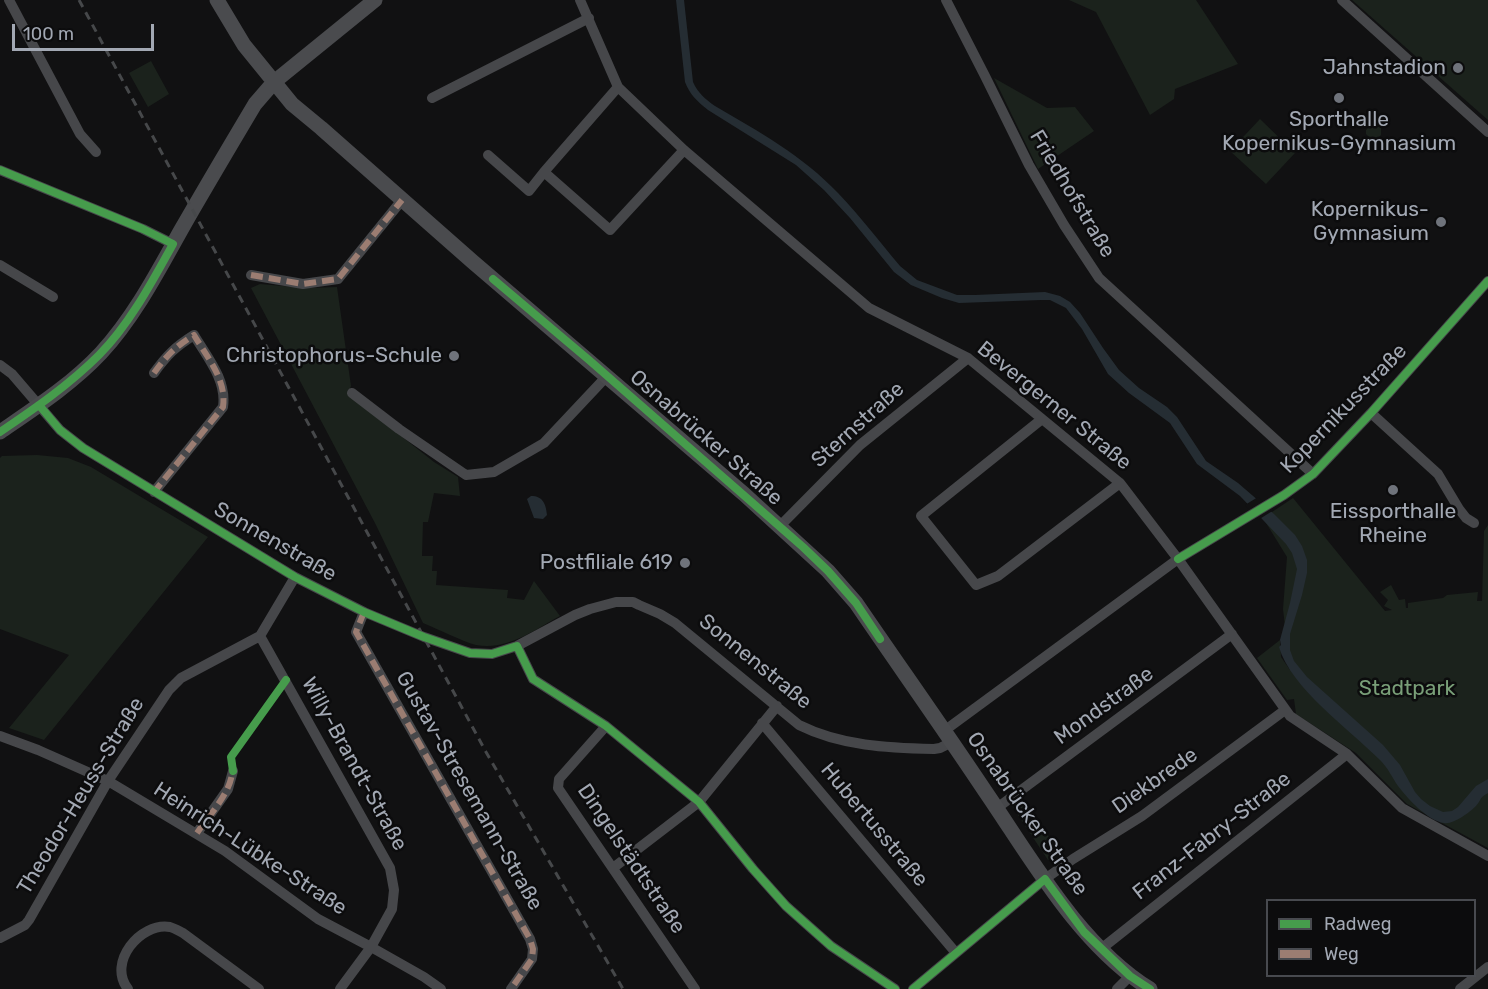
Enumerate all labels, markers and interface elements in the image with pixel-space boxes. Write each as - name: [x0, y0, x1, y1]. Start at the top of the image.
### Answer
- scale bar: [15, 12, 158, 50]
- text: 100 m: [23, 23, 74, 45]
- place label: Jahnstadion: [1323, 55, 1446, 81]
- marker: Jahnstadion: [1451, 61, 1465, 75]
- marker: Sporthalle Kopernikus-Gymnasium: [1332, 91, 1346, 105]
- place label: Sporthalle Kopernikus-Gymnasium: [1222, 107, 1456, 157]
- street label: Friedhofstraße: [1024, 126, 1120, 262]
- place label: Kopernikus- Gymnasium: [1311, 197, 1429, 247]
- marker: Kopernikus- Gymnasium: [1434, 215, 1448, 229]
- street label: Bevergerner Straße: [972, 336, 1136, 476]
- street label: Kopernikusstraße: [1276, 339, 1412, 479]
- place label: Christophorus-Schule: [226, 343, 442, 369]
- marker: Christophorus-Schule: [447, 349, 461, 363]
- street label: Osnabrücker Straße: [625, 365, 787, 511]
- street label: Sternstraße: [806, 377, 910, 473]
- marker: Eissporthalle Rheine: [1386, 483, 1400, 497]
- street label: Sonnenstraße: [209, 497, 341, 587]
- place label: Eissporthalle Rheine: [1330, 499, 1456, 549]
- place label: Postfiliale 619: [540, 550, 673, 576]
- marker: Postfiliale 619: [678, 556, 692, 570]
- street label: Sonnenstraße: [694, 609, 816, 715]
- street label: Mondstraße: [1050, 662, 1158, 750]
- street label: Gustav-Stresemann-Straße: [390, 667, 548, 915]
- street label: Willy-Brandt-Straße: [296, 673, 412, 855]
- park label: Stadtpark: [1359, 676, 1455, 702]
- street label: Theodor-Heuss-Straße: [12, 693, 150, 899]
- street label: Osnabrücker Straße: [961, 727, 1093, 901]
- street label: Diekbrede: [1107, 742, 1203, 820]
- street label: Hubertusstraße: [815, 758, 933, 892]
- street label: Franz-Fabry-Straße: [1128, 766, 1296, 906]
- street label: Heinrich-Lübke-Straße: [149, 777, 351, 921]
- street label: Dingelstädtstraße: [572, 779, 690, 939]
- legend: [1266, 899, 1476, 977]
- text: Radweg: [1324, 913, 1391, 935]
- text: Weg: [1324, 943, 1359, 965]

